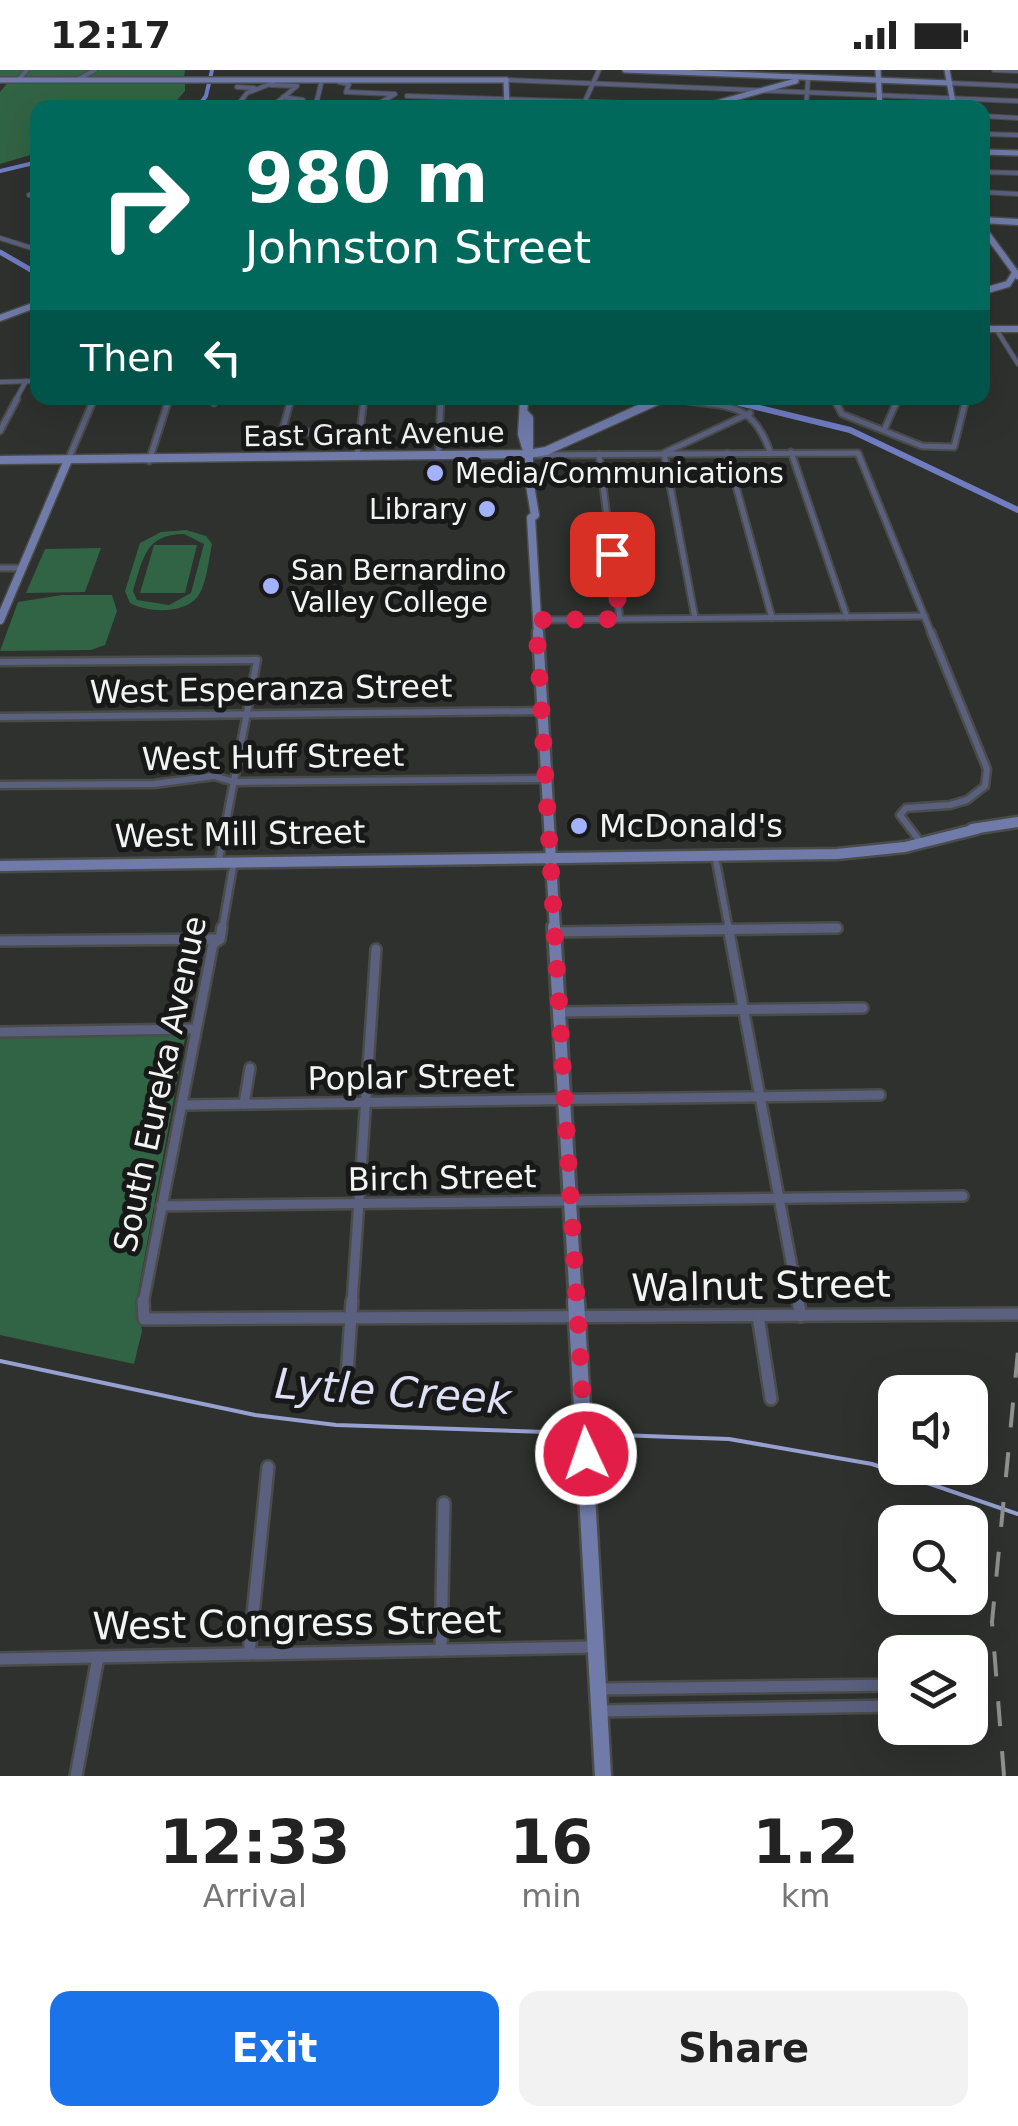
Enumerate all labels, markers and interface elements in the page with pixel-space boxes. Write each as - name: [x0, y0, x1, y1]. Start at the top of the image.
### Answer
- text: 12:17: [50, 13, 171, 57]
- text: 980 m: [245, 137, 488, 219]
- icon: right: [80, 140, 210, 270]
- text: Johnston Street: [245, 221, 591, 274]
- icon: left: [195, 330, 250, 385]
- text: Then: [80, 336, 175, 380]
- street label: East Grant Avenue: [243, 416, 505, 453]
- place label: Media/Communications: [455, 457, 784, 490]
- marker: Media/Communications: [424, 462, 446, 484]
- place label: Library: [369, 493, 467, 526]
- marker: Library: [476, 498, 498, 520]
- pin: [570, 512, 655, 597]
- icon: arrive: [585, 527, 640, 582]
- place label: San Bernardino Valley College: [291, 554, 506, 619]
- marker: San Bernardino Valley College: [260, 575, 282, 597]
- street label: West Esperanza Street: [89, 667, 453, 711]
- street label: West Huff Street: [141, 736, 405, 778]
- place label: McDonald's: [599, 807, 783, 845]
- street label: West Mill Street: [114, 813, 366, 855]
- marker: McDonald's: [568, 815, 590, 837]
- street label: South Eureka Avenue: [106, 913, 214, 1255]
- street label: Poplar Street: [307, 1056, 515, 1098]
- street label: Birch Street: [347, 1157, 537, 1199]
- street label: Walnut Street: [631, 1262, 891, 1310]
- water label: Lytle Creek: [273, 1359, 514, 1424]
- map controls: [878, 1375, 988, 1745]
- button: sound: [878, 1375, 988, 1485]
- position arrow: [534, 1402, 638, 1506]
- button: search: [878, 1505, 988, 1615]
- street label: West Congress Street: [92, 1597, 502, 1649]
- button: layers: [878, 1635, 988, 1745]
- text: 12:33: [159, 1807, 350, 1877]
- text: 16: [510, 1807, 593, 1877]
- text: 1.2: [752, 1807, 859, 1877]
- text: Arrival: [203, 1877, 307, 1915]
- text: min: [521, 1877, 582, 1915]
- text: km: [781, 1877, 830, 1915]
- button: Exit: [50, 1991, 499, 2106]
- button: Share: [519, 1991, 968, 2106]

